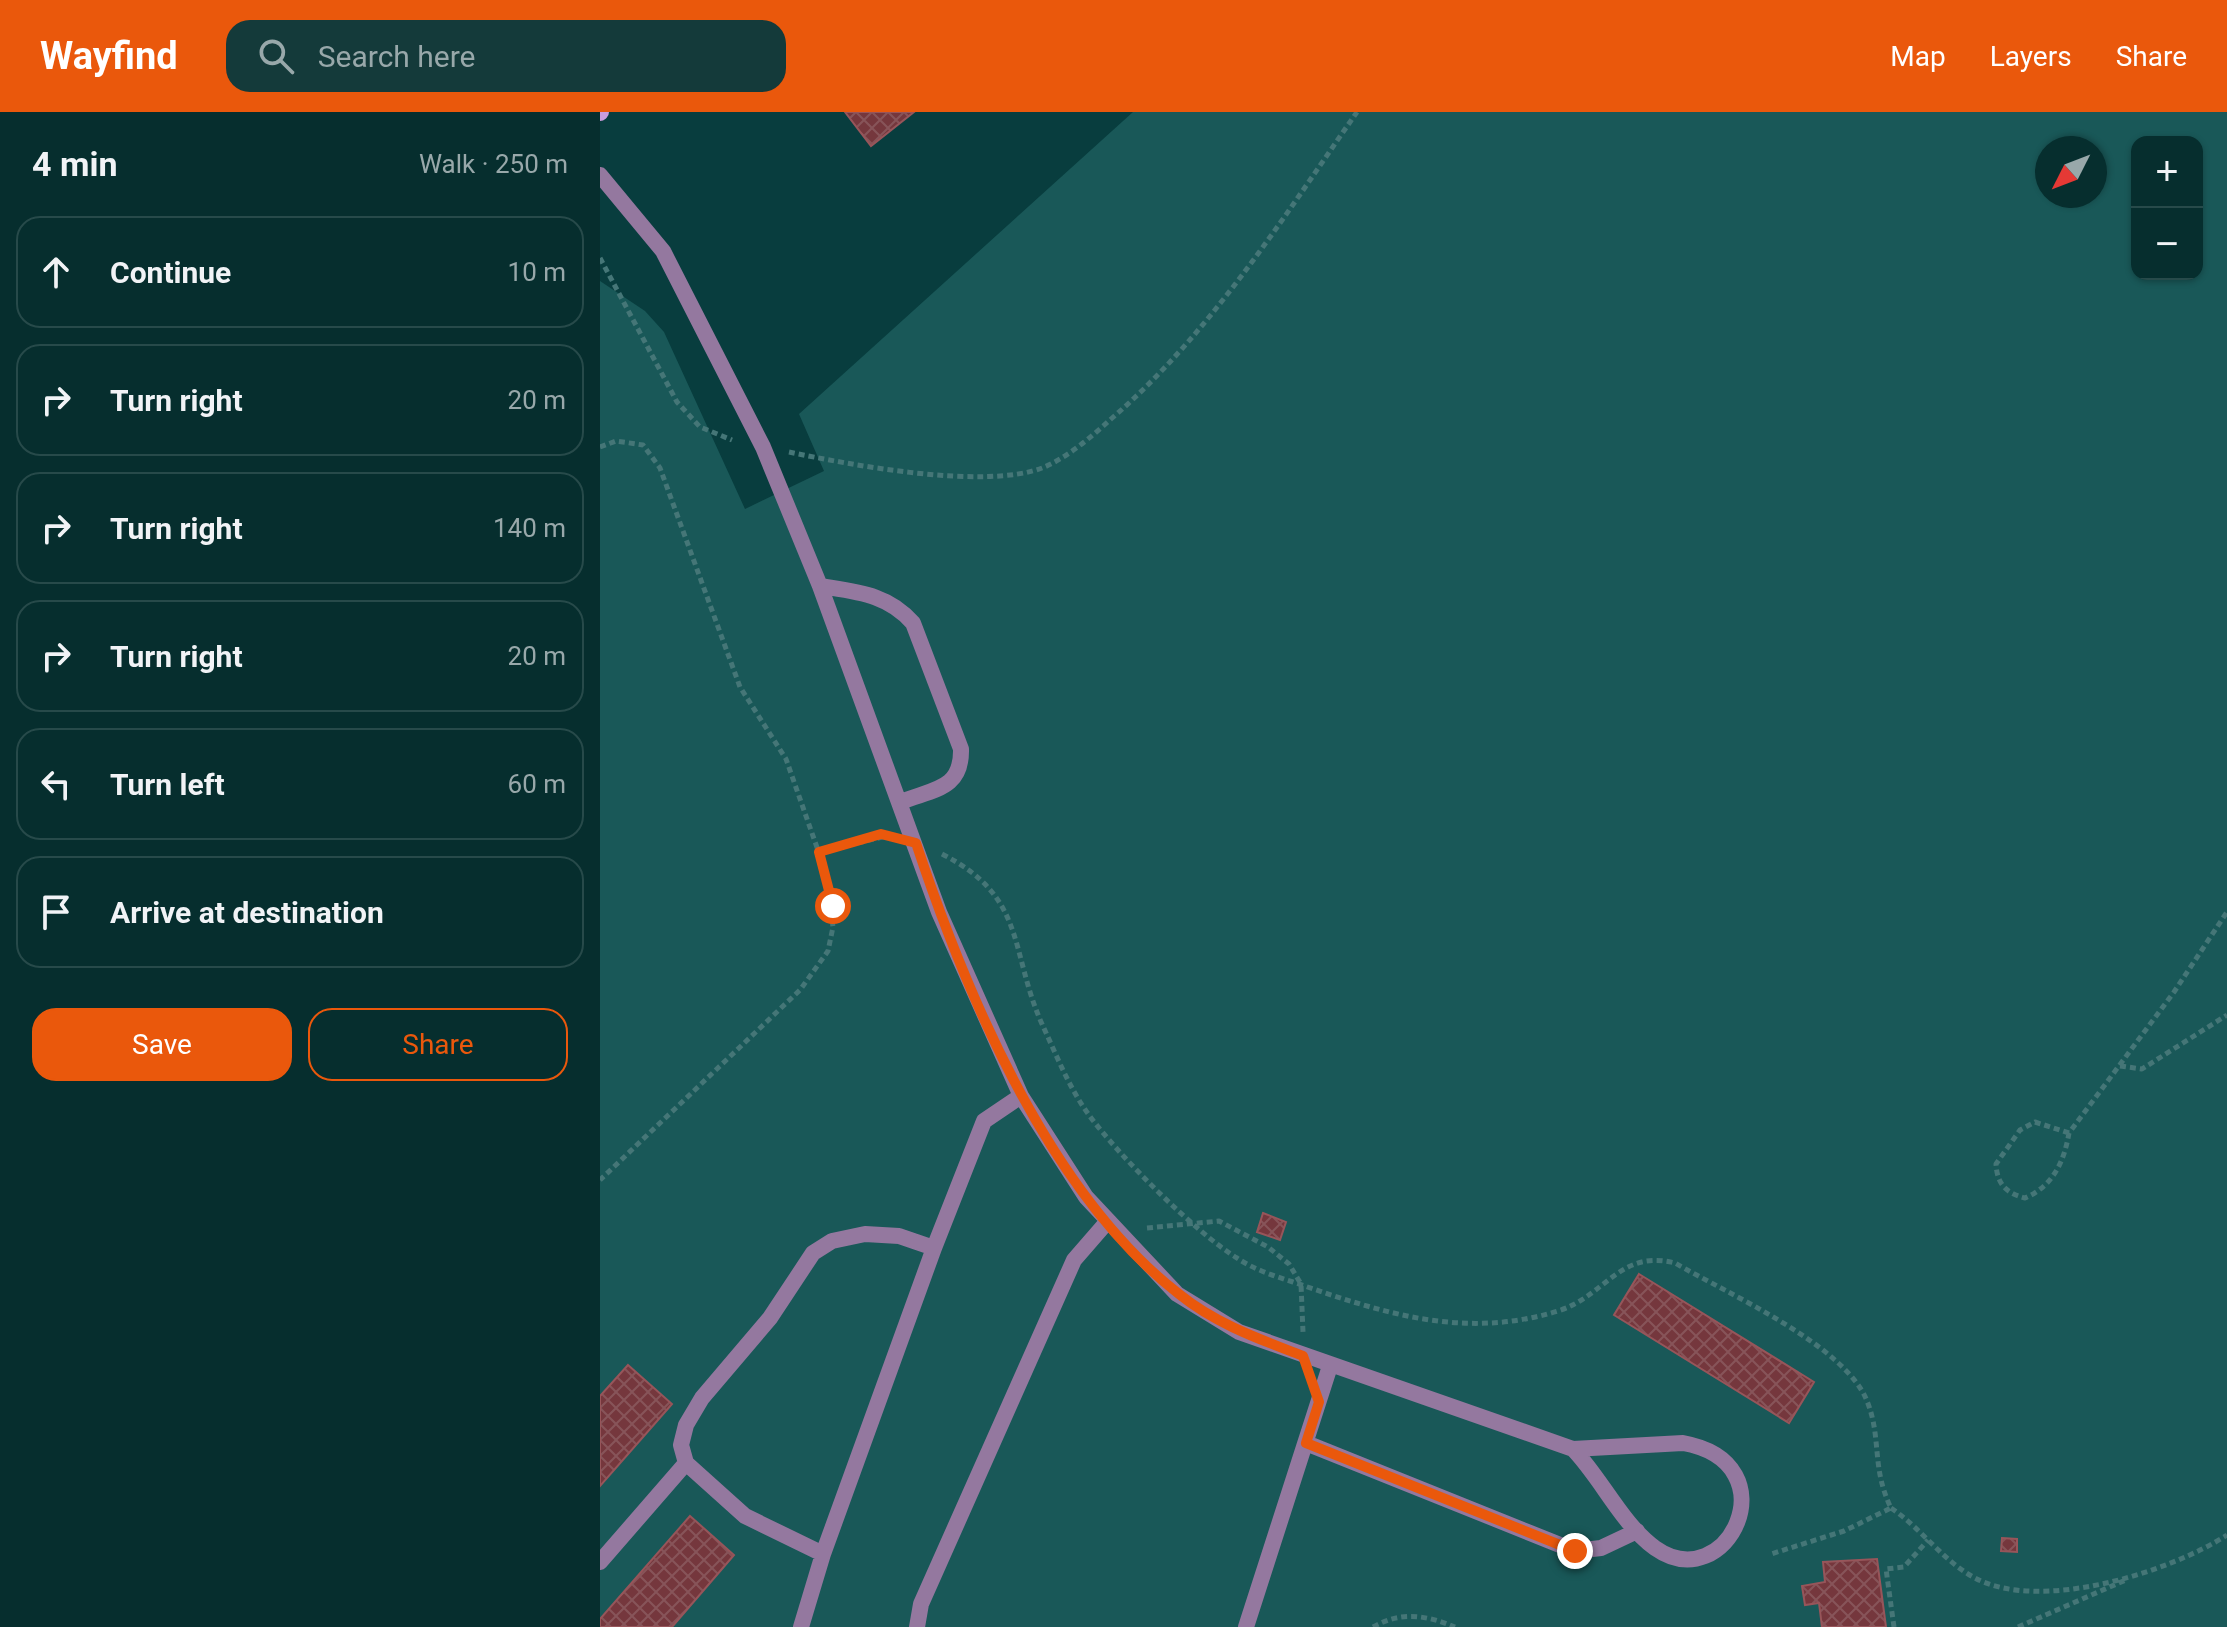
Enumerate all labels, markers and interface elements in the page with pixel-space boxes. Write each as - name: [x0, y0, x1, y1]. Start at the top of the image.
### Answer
- search box: [226, 20, 786, 92]
- text: Wayfind: [40, 34, 178, 78]
- icon: search: [254, 34, 298, 78]
- text: Search here: [318, 39, 476, 74]
- text: Map: [1890, 40, 1946, 73]
- text: Layers: [1990, 40, 2072, 73]
- text: Share: [2116, 40, 2187, 73]
- north arrow: [2035, 136, 2107, 208]
- map controls: [2131, 136, 2203, 280]
- button: +: [2131, 136, 2203, 208]
- text: 4 min: [32, 144, 117, 184]
- text: Walk · 250 m: [419, 149, 568, 179]
- button: −: [2131, 208, 2203, 280]
- icon: ahead: [34, 250, 78, 294]
- text: Continue: [110, 255, 231, 290]
- text: 10 m: [508, 257, 566, 287]
- icon: right: [34, 378, 78, 422]
- text: Turn right: [110, 383, 243, 418]
- text: 20 m: [508, 385, 566, 415]
- icon: right: [34, 506, 78, 550]
- text: Turn right: [110, 511, 243, 546]
- text: 140 m: [493, 513, 566, 543]
- icon: right: [34, 634, 78, 678]
- text: Turn right: [110, 639, 243, 674]
- text: 20 m: [508, 641, 566, 671]
- icon: left: [34, 762, 78, 806]
- text: Turn left: [110, 767, 225, 802]
- text: 60 m: [508, 769, 566, 799]
- route start: [815, 888, 851, 924]
- icon: arrive: [34, 890, 78, 934]
- text: Arrive at destination: [110, 895, 384, 930]
- button: Save: [32, 1008, 292, 1081]
- button: Share: [308, 1008, 568, 1081]
- route end: [1557, 1533, 1593, 1569]

